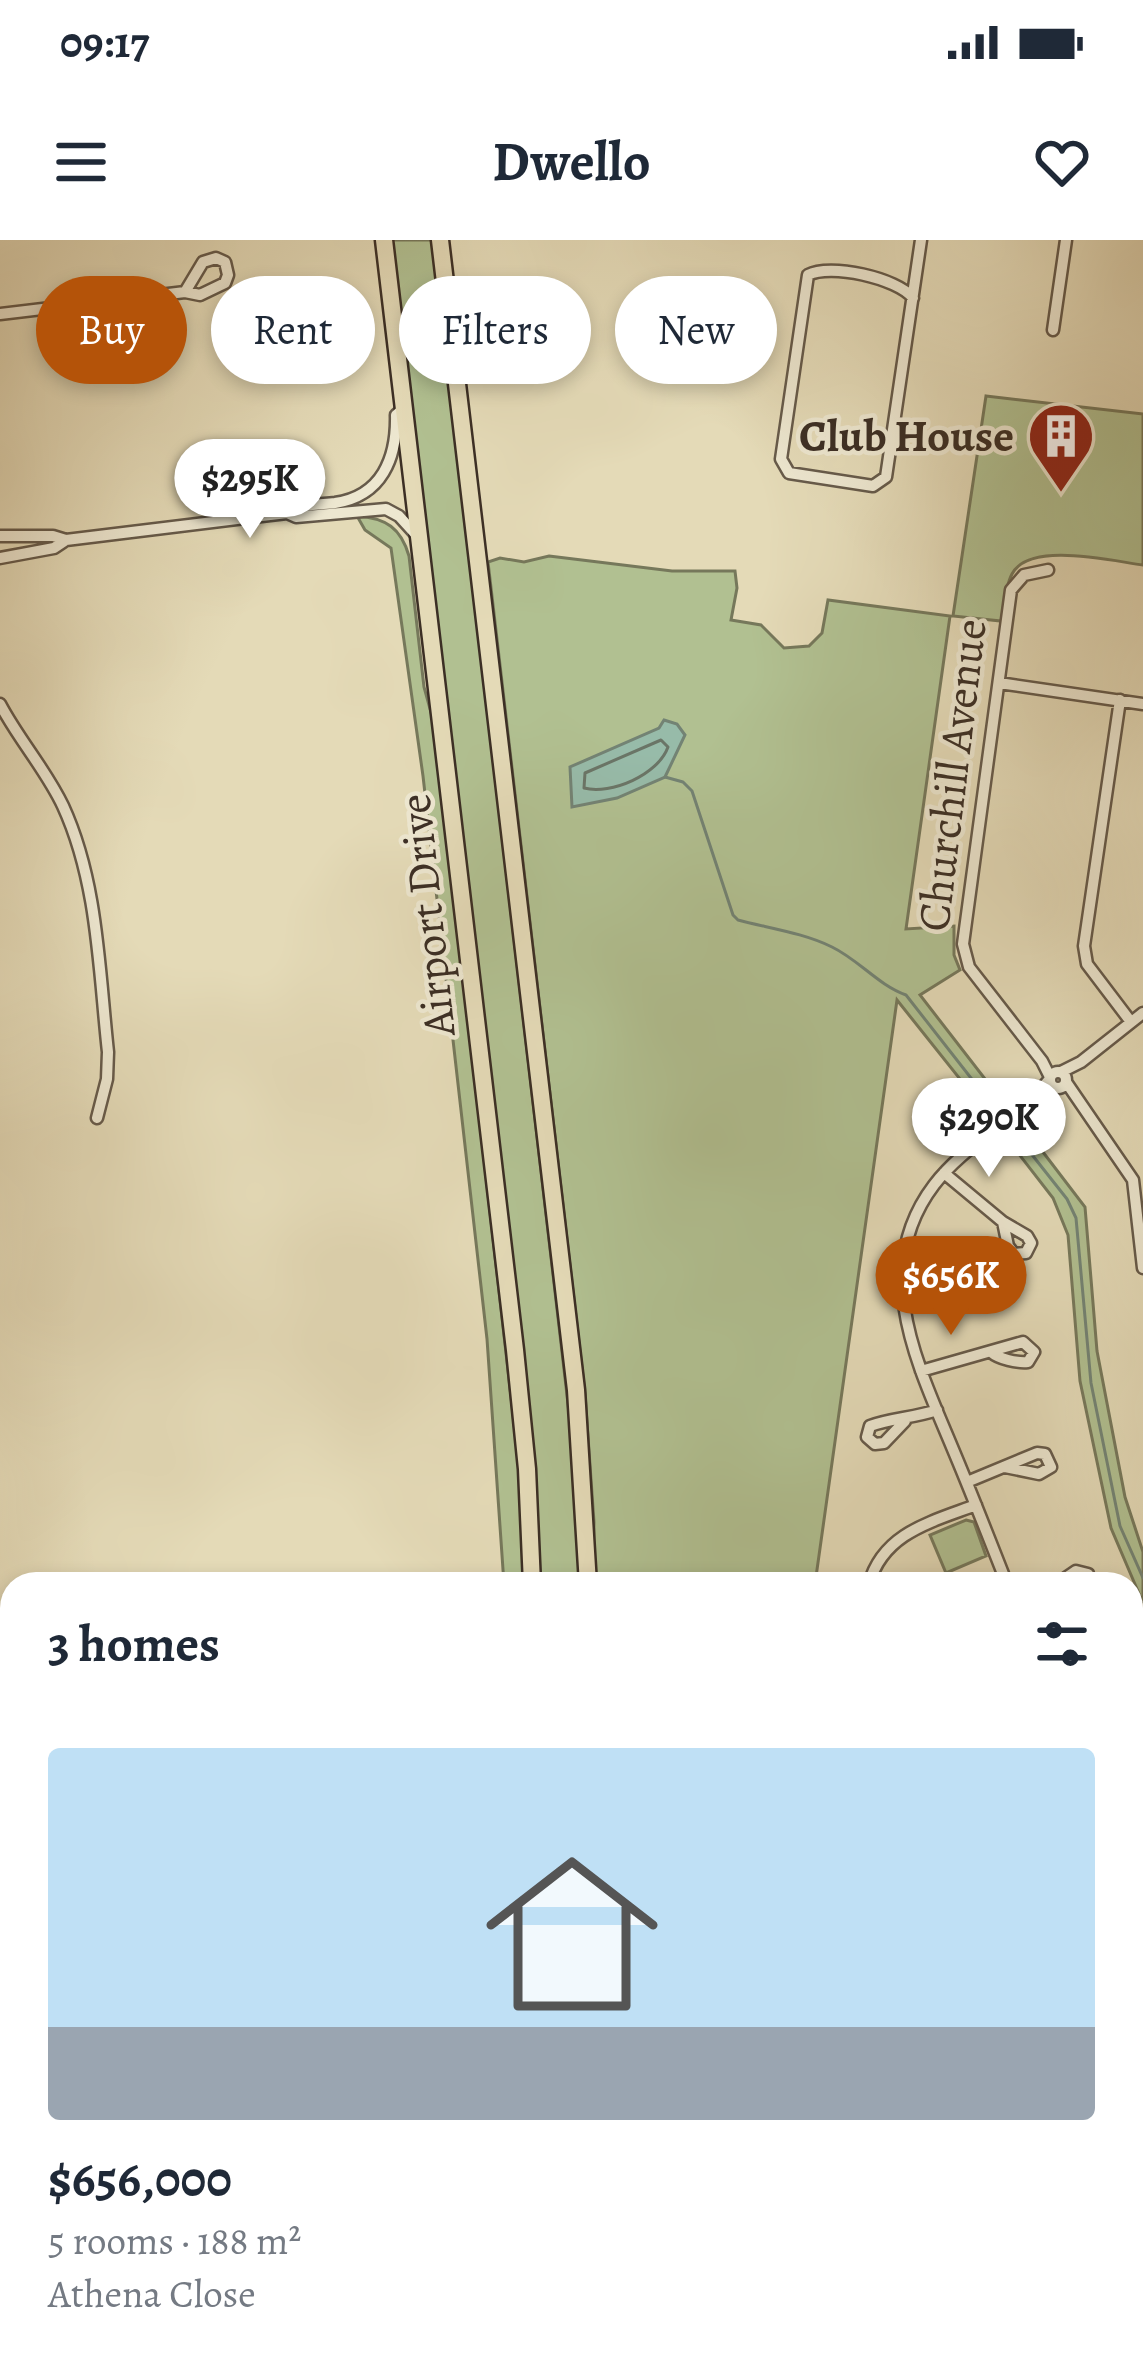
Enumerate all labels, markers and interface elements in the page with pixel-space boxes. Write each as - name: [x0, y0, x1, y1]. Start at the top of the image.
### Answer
- text: 09:17: [60, 11, 150, 73]
- text: Dwello: [492, 125, 651, 199]
- icon: menu: [48, 129, 114, 195]
- icon: heart: [1029, 129, 1095, 195]
- chip: Buy: [36, 276, 187, 384]
- chip: Rent: [211, 276, 375, 384]
- chip: Filters: [399, 276, 591, 384]
- chip: New: [615, 276, 777, 384]
- building icon: Club House: [1026, 401, 1096, 495]
- place label: Club House: [799, 405, 1014, 467]
- pin: $295K: [166, 439, 334, 541]
- text: $295K: [201, 451, 299, 504]
- street label: Churchill Avenue: [902, 615, 1002, 935]
- street label: Airport Drive: [383, 791, 471, 1040]
- pin: $290K: [905, 1078, 1073, 1180]
- text: $290K: [939, 1090, 1039, 1143]
- pin: $656K: [867, 1236, 1035, 1338]
- text: $656K: [903, 1248, 999, 1301]
- text: 3 homes: [48, 1609, 220, 1679]
- icon: filters: [1029, 1611, 1095, 1677]
- icon: home: [464, 1826, 680, 2042]
- text: $656,000: [48, 2144, 232, 2214]
- text: 5 rooms · 188 m²: [48, 2214, 301, 2267]
- text: Athena Close: [48, 2267, 256, 2320]

